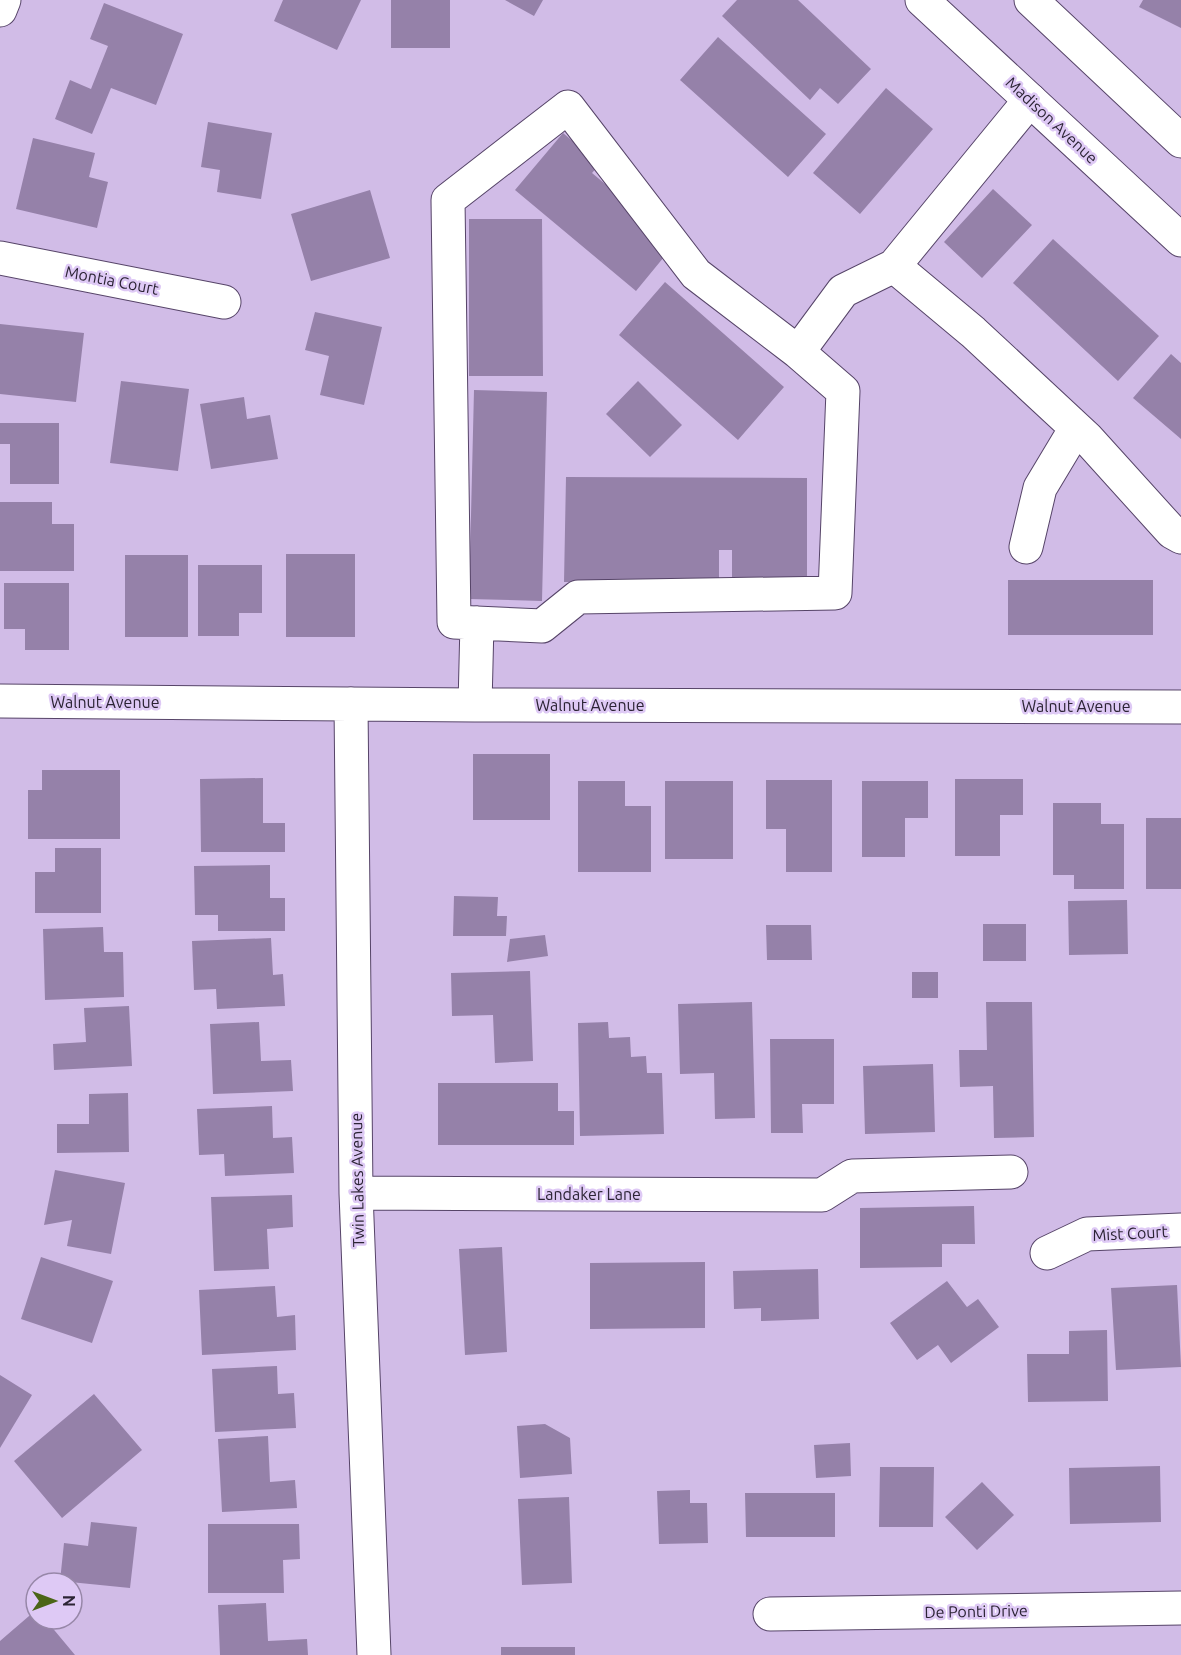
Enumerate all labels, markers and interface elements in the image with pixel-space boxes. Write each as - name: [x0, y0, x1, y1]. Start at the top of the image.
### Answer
- street label: Madison Avenue: [1003, 73, 1101, 167]
- street label: Montia Court: [64, 262, 161, 298]
- street label: Walnut Avenue: [50, 693, 160, 711]
- street label: Walnut Avenue: [535, 696, 645, 714]
- street label: Walnut Avenue: [1021, 697, 1131, 715]
- street label: Twin Lakes Avenue: [347, 1113, 367, 1247]
- street label: Landaker Lane: [537, 1185, 641, 1203]
- street label: Mist Court: [1092, 1222, 1169, 1244]
- north arrow: [24, 1571, 84, 1631]
- text: N: [60, 1595, 78, 1607]
- street label: De Ponti Drive: [924, 1601, 1028, 1621]

